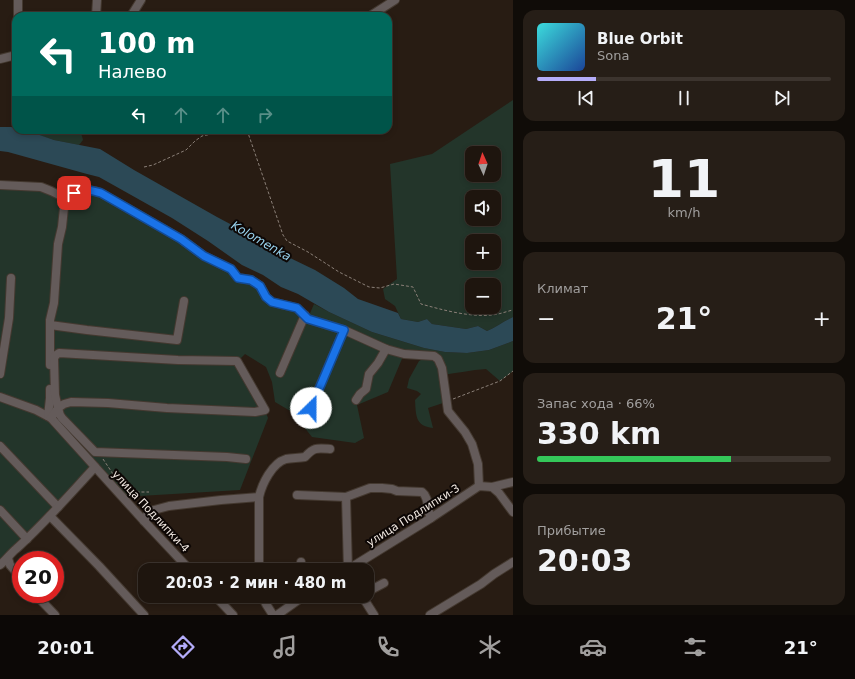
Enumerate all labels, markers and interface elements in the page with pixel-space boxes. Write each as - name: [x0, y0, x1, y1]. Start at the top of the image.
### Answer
- text: 100 m: [98, 27, 195, 60]
- icon: left: [32, 28, 84, 80]
- text: Blue Orbit: [597, 30, 683, 48]
- text: Sona: [597, 48, 629, 63]
- text: Налево: [98, 61, 167, 82]
- icon: previous: [575, 87, 597, 109]
- icon: pause: [673, 87, 695, 109]
- icon: next: [771, 87, 793, 109]
- icon: left: [128, 104, 150, 126]
- icon: ahead: [170, 104, 192, 126]
- icon: ahead: [212, 104, 234, 126]
- icon: right: [254, 104, 276, 126]
- north arrow: [465, 146, 501, 182]
- map controls: [465, 146, 501, 314]
- text: 11: [648, 149, 720, 209]
- pin: [57, 176, 91, 210]
- icon: arrive: [63, 182, 85, 204]
- button: sound: [465, 190, 501, 226]
- text: km/h: [668, 205, 700, 220]
- water label: Kolomenka: [229, 218, 293, 264]
- button: +: [465, 234, 501, 270]
- button: −: [465, 278, 501, 314]
- text: Климат: [537, 281, 588, 296]
- text: 21°: [656, 301, 712, 336]
- text: −: [537, 306, 555, 331]
- text: +: [813, 306, 831, 331]
- position arrow: [290, 387, 332, 429]
- text: Запас хода · 66%: [537, 396, 655, 411]
- text: 330 km: [537, 416, 661, 451]
- street label: улица Подлипки-4: [109, 468, 192, 555]
- street label: улица Подлипки-3: [364, 482, 462, 549]
- text: Прибытие: [537, 523, 606, 538]
- text: 20:03: [537, 543, 633, 578]
- speed limit sign: 20: [12, 551, 64, 603]
- text: 20:03 · 2 мин · 480 m: [166, 574, 347, 592]
- icon: directions: [169, 633, 197, 661]
- icon: music: [271, 633, 299, 661]
- icon: phone: [374, 633, 402, 661]
- icon: climate: [476, 633, 504, 661]
- icon: car: [579, 633, 607, 661]
- icon: filters: [681, 633, 709, 661]
- text: 20:01: [37, 637, 95, 658]
- text: 21°: [784, 637, 818, 658]

